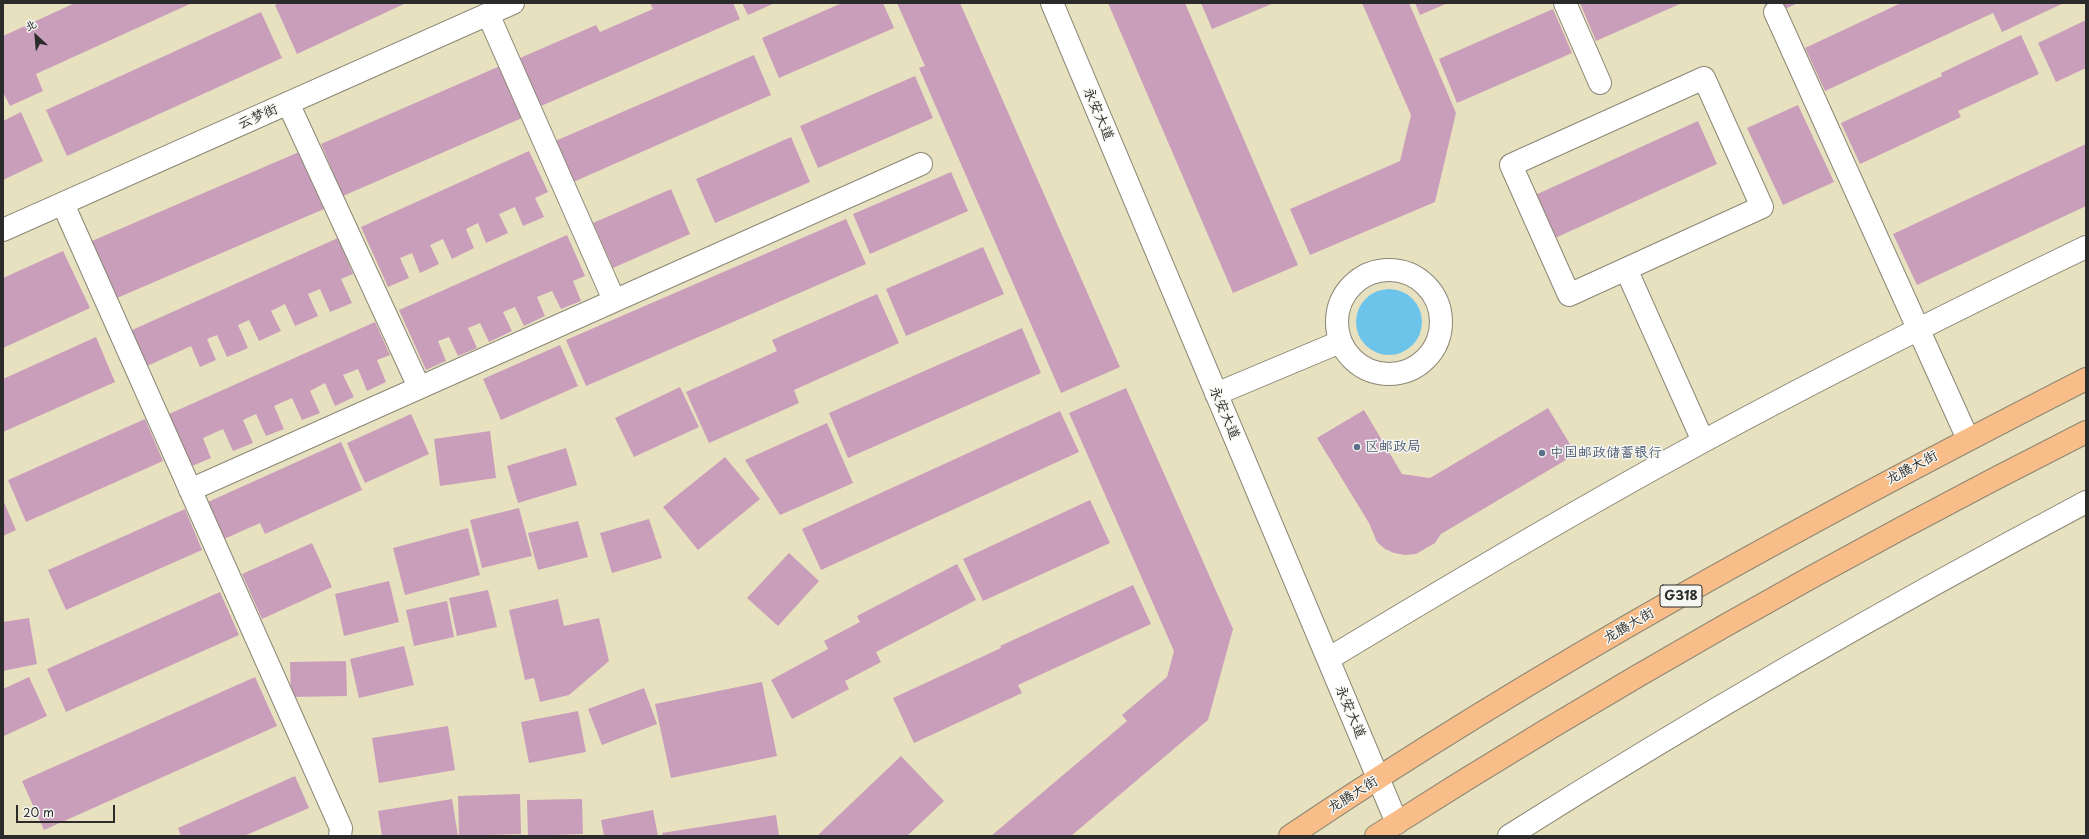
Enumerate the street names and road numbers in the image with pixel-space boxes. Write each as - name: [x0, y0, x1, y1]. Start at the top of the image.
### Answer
- street label: 永安大道: [1079, 85, 1117, 143]
- street label: 云梦街: [235, 101, 281, 133]
- street label: 永安大道: [1205, 384, 1243, 442]
- street label: 龙腾大街: [1883, 447, 1941, 489]
- road number: G318: [1660, 585, 1702, 607]
- street label: 龙腾大街: [1601, 605, 1657, 647]
- street label: 永安大道: [1331, 683, 1369, 741]
- street label: 龙腾大街: [1325, 773, 1381, 817]

